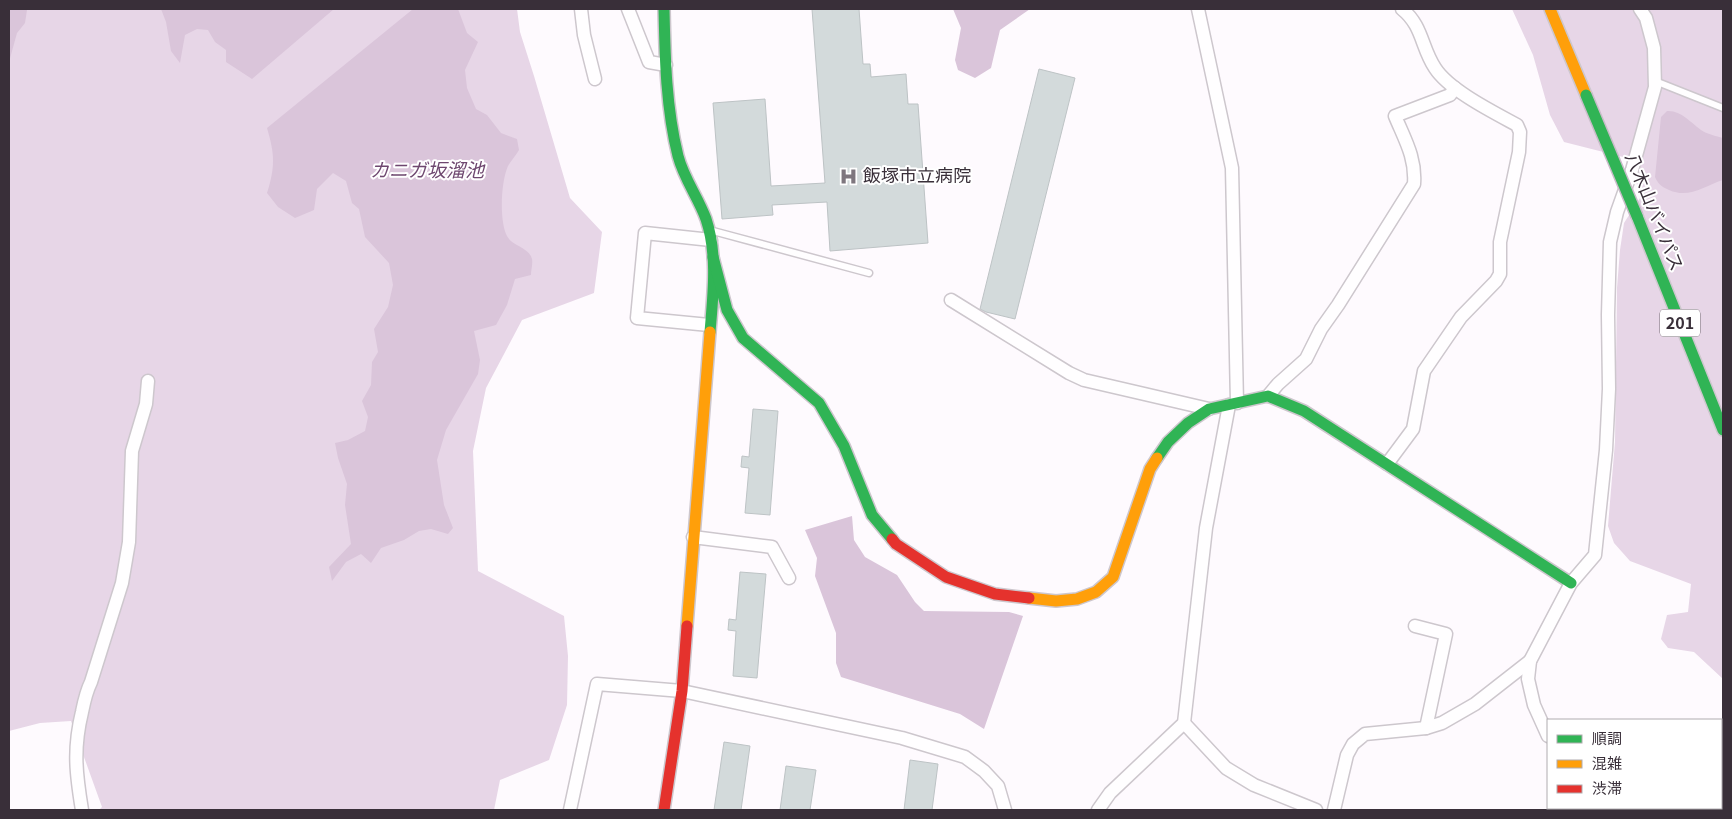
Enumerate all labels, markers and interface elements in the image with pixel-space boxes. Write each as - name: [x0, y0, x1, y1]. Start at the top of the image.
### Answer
- street label: 八木山バイパス: [1620, 148, 1691, 274]
- water label: カニガ坂溜池: [370, 155, 486, 182]
- place label: 飯塚市立病院: [863, 161, 971, 187]
- hospital icon: 飯塚市立病院: [839, 166, 859, 186]
- road number: 201: [1660, 309, 1700, 336]
- legend: [1547, 719, 1722, 809]
- text: 順調: [1592, 727, 1622, 748]
- text: 混雑: [1592, 752, 1622, 773]
- text: 渋滞: [1592, 777, 1622, 798]

